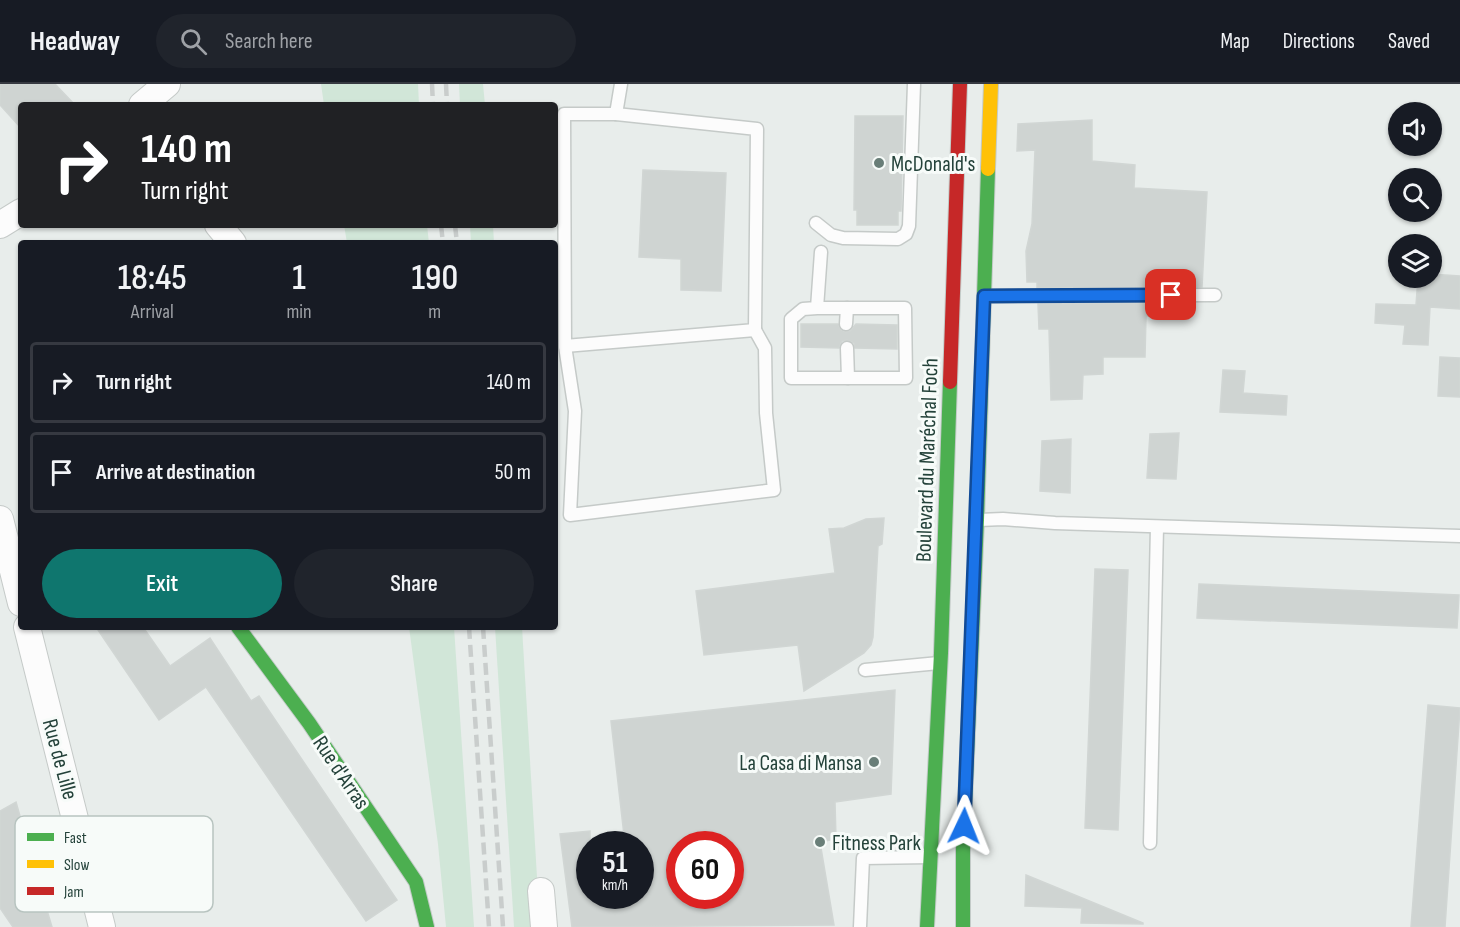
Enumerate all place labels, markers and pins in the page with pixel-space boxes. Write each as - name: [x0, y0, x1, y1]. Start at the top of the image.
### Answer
- place label: McDonald's: [891, 151, 975, 178]
- marker: McDonald's: [872, 156, 886, 170]
- pin: [1145, 269, 1196, 320]
- place label: La Casa di Mansa: [739, 750, 862, 777]
- marker: La Casa di Mansa: [867, 755, 881, 769]
- place label: Fitness Park: [832, 830, 922, 857]
- marker: Fitness Park: [813, 835, 827, 849]

